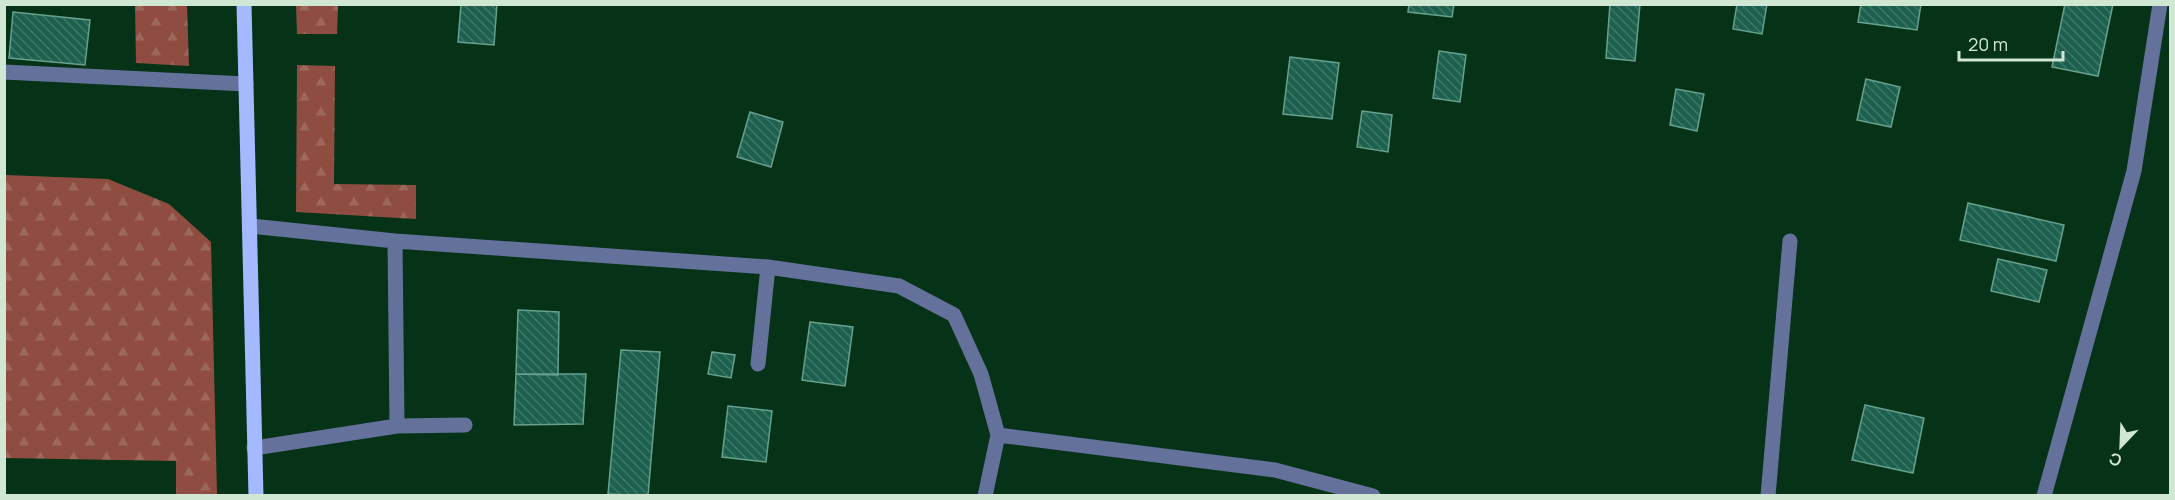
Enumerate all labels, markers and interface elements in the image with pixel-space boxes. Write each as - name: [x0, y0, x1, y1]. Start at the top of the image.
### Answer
- scale bar: [1959, 24, 2062, 62]
- text: 20 m: [1968, 32, 2008, 56]
- north arrow: [2091, 416, 2151, 476]
- text: С: [2105, 447, 2125, 472]

